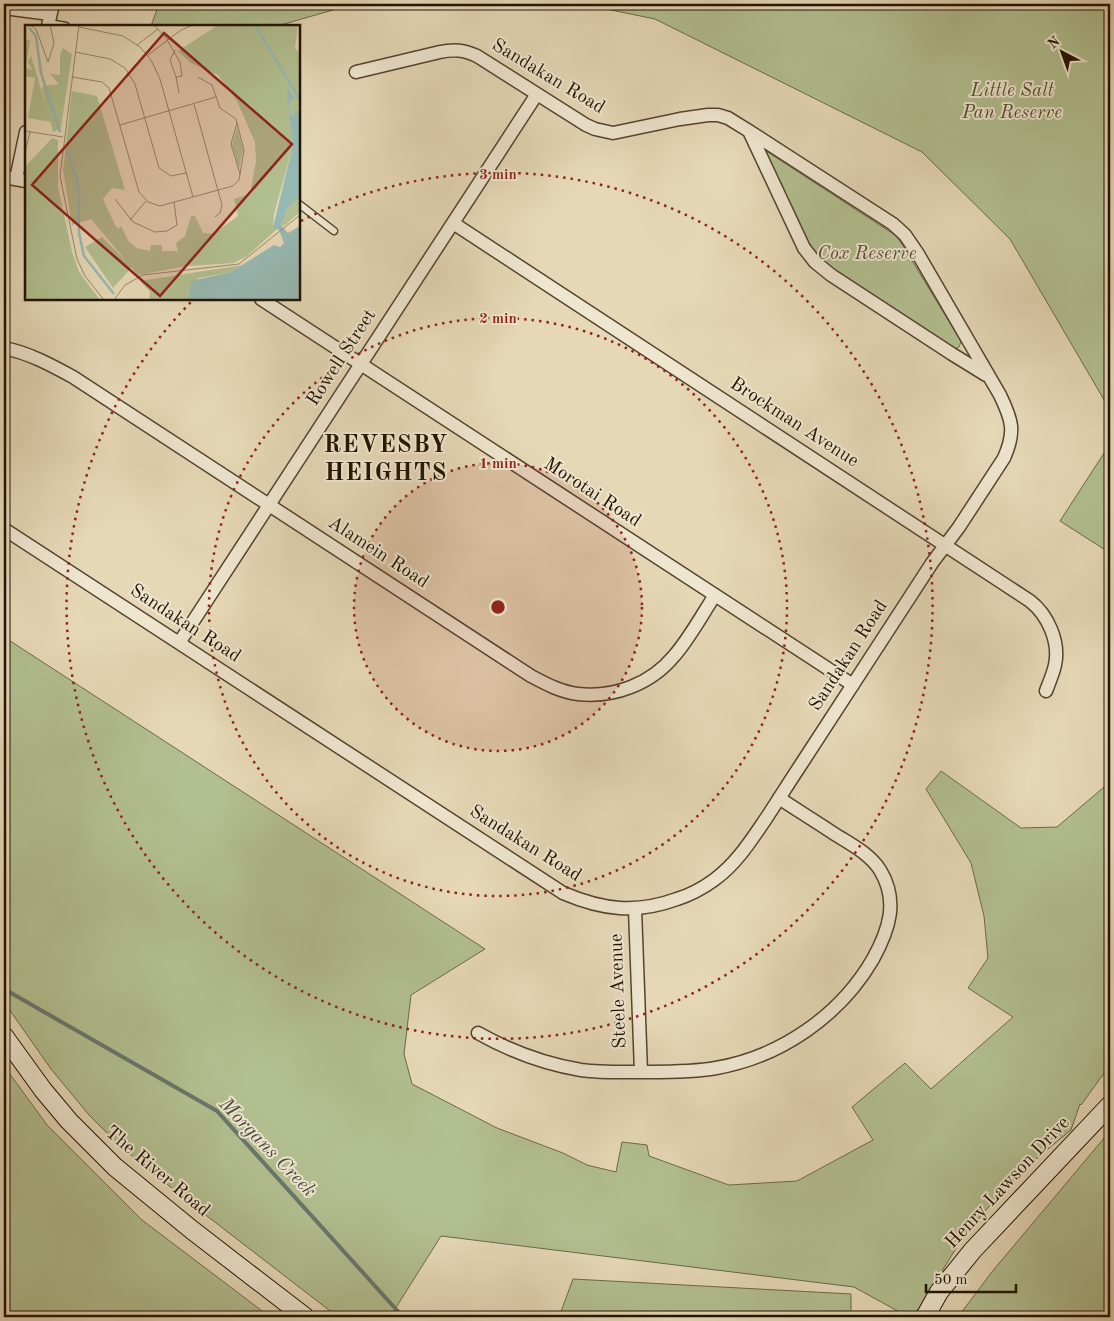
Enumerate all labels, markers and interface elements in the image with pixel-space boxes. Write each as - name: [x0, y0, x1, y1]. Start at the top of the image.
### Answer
- inset map: [25, 25, 300, 300]
- north arrow: [1036, 28, 1086, 78]
- text: N: [1045, 34, 1063, 52]
- street label: Sandakan Road: [488, 36, 608, 118]
- park label: Little Salt Pan Reserve: [961, 82, 1062, 123]
- text: 3 min: [479, 168, 517, 183]
- park label: Cox Reserve: [817, 245, 917, 264]
- street label: Rowell Street: [304, 306, 380, 410]
- text: 2 min: [479, 312, 517, 327]
- street label: Brockman Avenue: [726, 374, 862, 472]
- district label: REVESBY HEIGHTS: [324, 434, 448, 486]
- street label: Morotai Road: [540, 455, 644, 531]
- text: 1 min: [479, 457, 517, 472]
- street label: Alamein Road: [324, 513, 432, 593]
- street label: Sandakan Road: [126, 581, 244, 667]
- street label: Sandakan Road: [806, 597, 892, 715]
- centre of rings: [489, 598, 507, 616]
- street label: Sandakan Road: [466, 802, 584, 886]
- street label: Steele Avenue: [607, 933, 631, 1049]
- water label: Morgans Creek: [214, 1094, 319, 1202]
- street label: Henry Lawson Drive: [942, 1113, 1074, 1253]
- street label: The River Road: [101, 1123, 213, 1221]
- scale bar: [926, 1261, 1016, 1293]
- text: 50 m: [934, 1273, 968, 1288]

